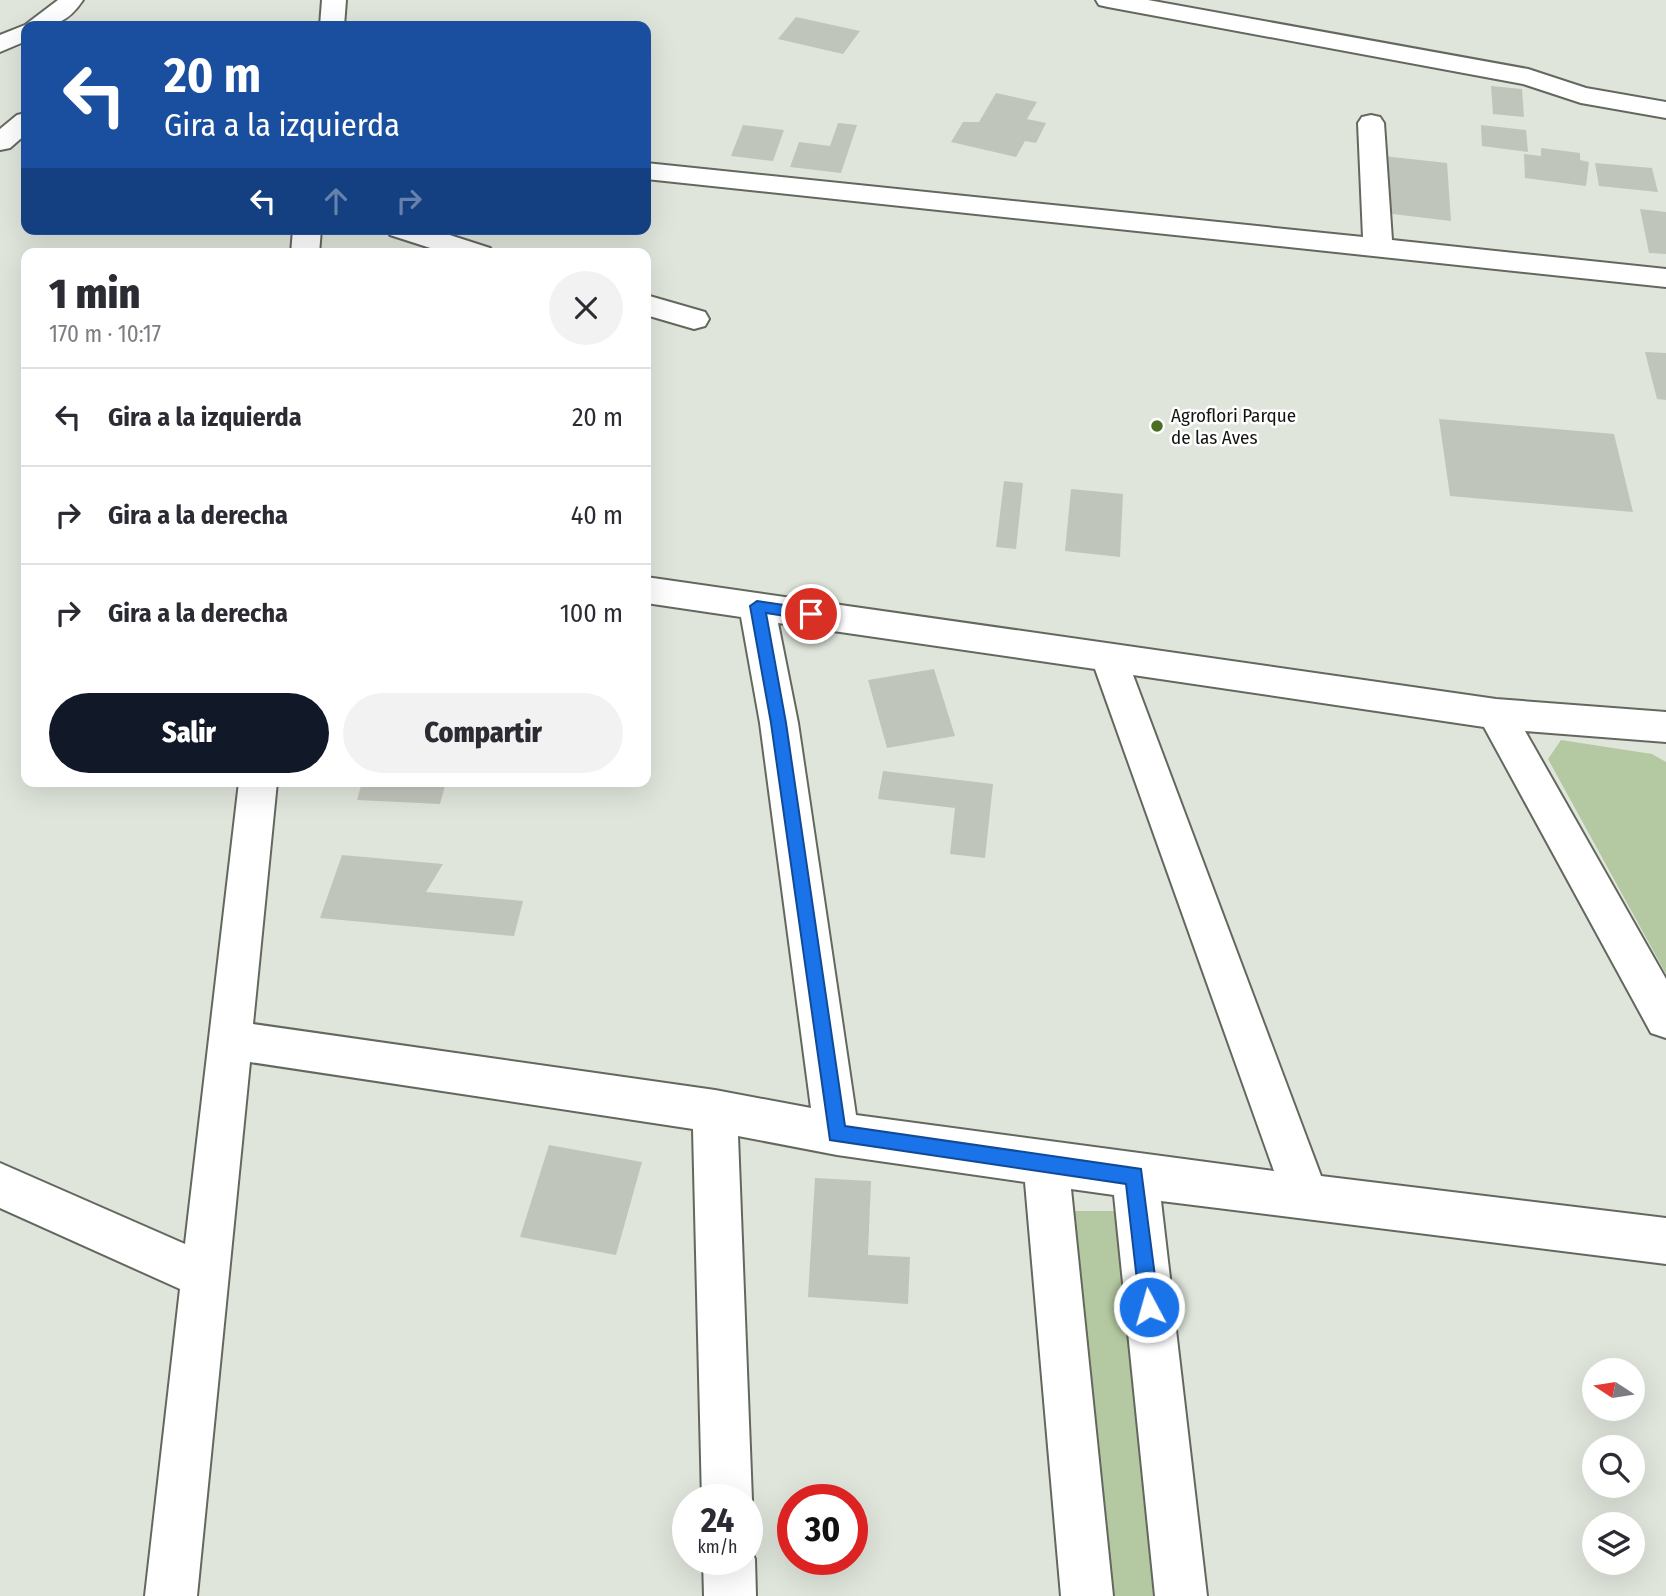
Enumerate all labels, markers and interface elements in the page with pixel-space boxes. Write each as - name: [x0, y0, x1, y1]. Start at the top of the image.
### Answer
- text: 20 m: [164, 46, 261, 105]
- icon: left: [49, 49, 140, 140]
- text: Gira a la izquierda: [164, 106, 400, 144]
- icon: left: [244, 182, 282, 220]
- icon: ahead: [317, 182, 355, 220]
- icon: right: [390, 182, 428, 220]
- text: 1 min: [49, 269, 140, 319]
- button: close: [549, 271, 623, 345]
- text: 170 m · 10:17: [49, 320, 161, 348]
- icon: left: [49, 398, 87, 436]
- text: Gira a la izquierda: [108, 402, 302, 433]
- text: 20 m: [572, 402, 623, 433]
- place label: Agroflori Parque de las Aves: [1171, 404, 1296, 449]
- marker: Agroflori Parque de las Aves: [1149, 418, 1165, 434]
- icon: right: [49, 496, 87, 534]
- text: Gira a la derecha: [108, 500, 288, 531]
- text: 40 m: [571, 500, 623, 531]
- pin: [781, 584, 841, 644]
- icon: right: [49, 594, 87, 632]
- icon: arrive: [792, 595, 830, 633]
- text: Gira a la derecha: [108, 598, 288, 629]
- text: 100 m: [560, 598, 623, 629]
- button: Salir: [49, 693, 329, 773]
- button: Compartir: [343, 693, 623, 773]
- position arrow: [1112, 1270, 1186, 1344]
- north arrow: [1582, 1358, 1645, 1421]
- map controls: [1582, 1358, 1645, 1575]
- button: search: [1582, 1435, 1645, 1498]
- speed limit sign: 30: [777, 1484, 868, 1575]
- text: 24: [701, 1499, 734, 1541]
- button: layers: [1582, 1512, 1645, 1575]
- text: km/h: [697, 1536, 738, 1558]

